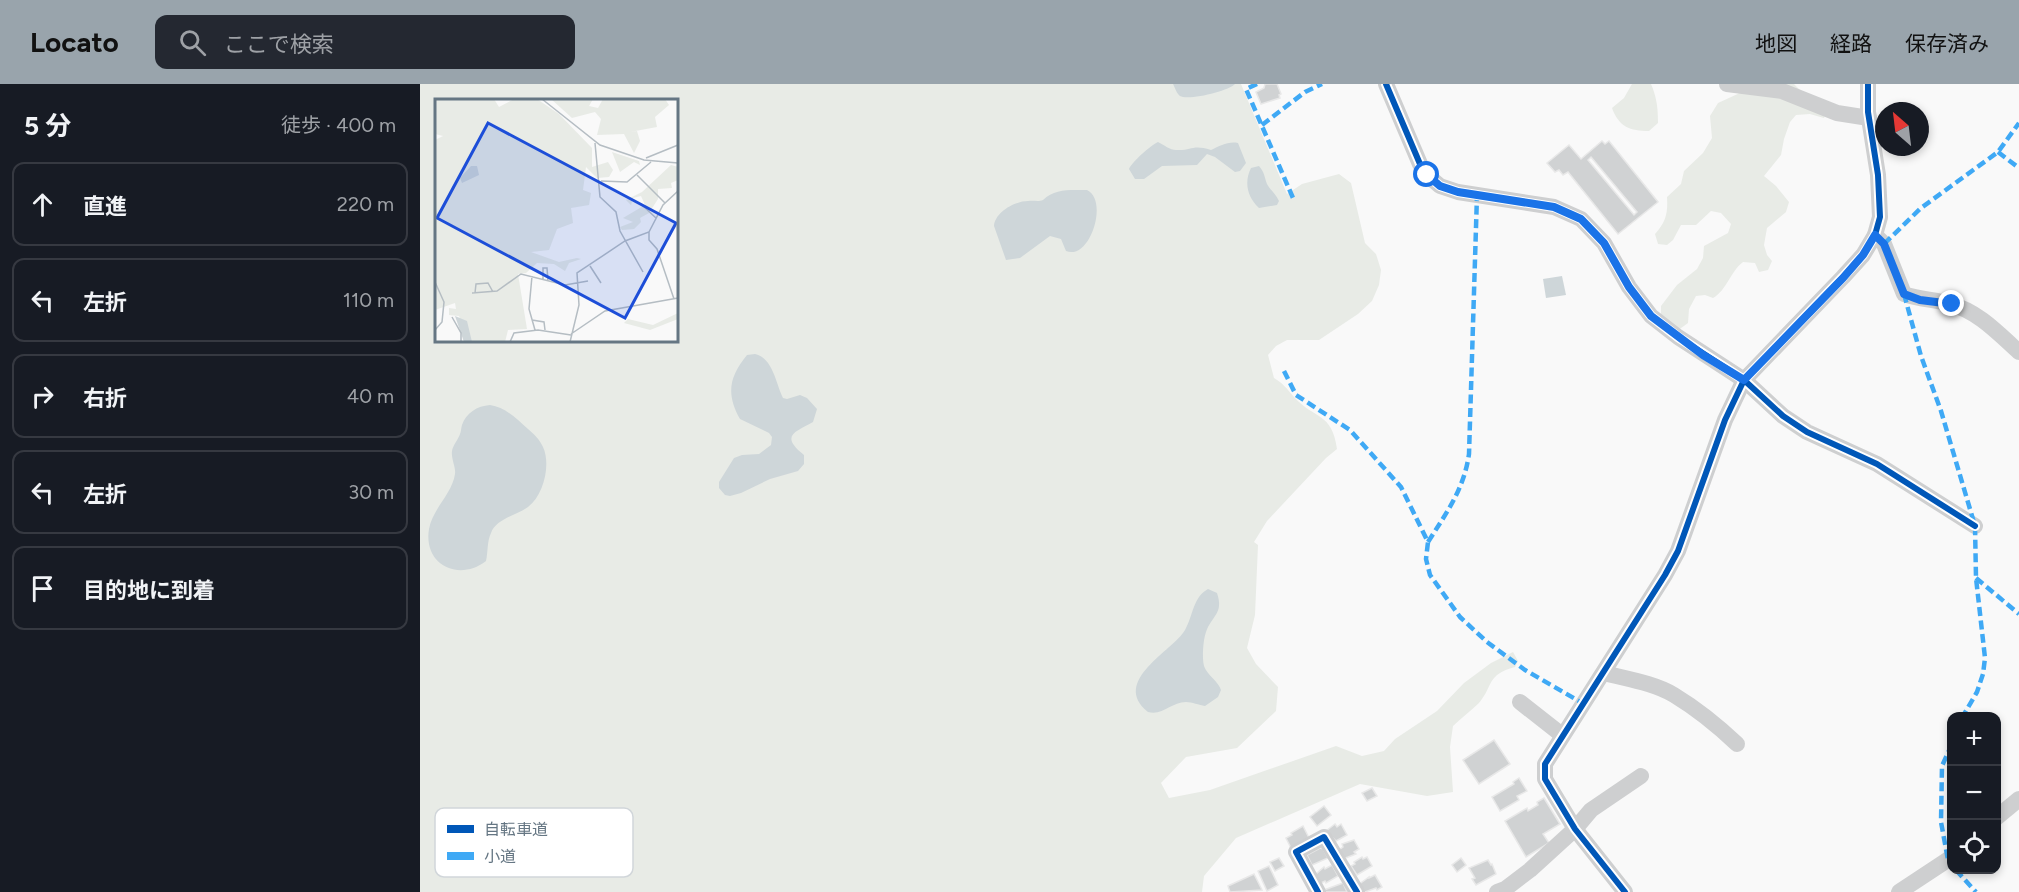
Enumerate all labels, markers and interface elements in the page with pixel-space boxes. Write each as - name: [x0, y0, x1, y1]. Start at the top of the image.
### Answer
- search box: [155, 15, 575, 69]
- text: Locato: [30, 25, 119, 59]
- icon: search: [176, 26, 209, 59]
- text: ここで検索: [224, 31, 334, 58]
- text: 地図: [1755, 31, 1797, 56]
- text: 経路: [1830, 31, 1872, 56]
- text: 保存済み: [1905, 31, 1989, 56]
- inset map: [435, 99, 678, 342]
- north arrow: [1875, 102, 1929, 156]
- text: 5 分: [24, 110, 71, 142]
- text: 徒歩 · 400 m: [281, 113, 396, 137]
- route start: [1413, 161, 1439, 187]
- icon: ahead: [26, 188, 59, 221]
- text: 220 m: [337, 192, 394, 216]
- text: 直進: [83, 193, 127, 220]
- icon: left: [26, 284, 59, 317]
- text: 110 m: [343, 288, 394, 312]
- text: 左折: [83, 289, 127, 316]
- route end: [1938, 290, 1964, 316]
- icon: right: [26, 380, 59, 413]
- text: 40 m: [347, 384, 394, 408]
- text: 右折: [83, 385, 127, 412]
- icon: left: [26, 476, 59, 509]
- text: 30 m: [348, 480, 394, 504]
- text: 左折: [83, 481, 127, 508]
- icon: arrive: [26, 572, 59, 605]
- text: 目的地に到着: [83, 577, 215, 604]
- map controls: [1947, 712, 2001, 874]
- button: +: [1947, 712, 2001, 766]
- button: −: [1947, 766, 2001, 820]
- legend: [435, 808, 633, 877]
- text: 自転車道: [484, 820, 548, 839]
- button: locate: [1947, 820, 2001, 874]
- text: 小道: [484, 847, 516, 866]

